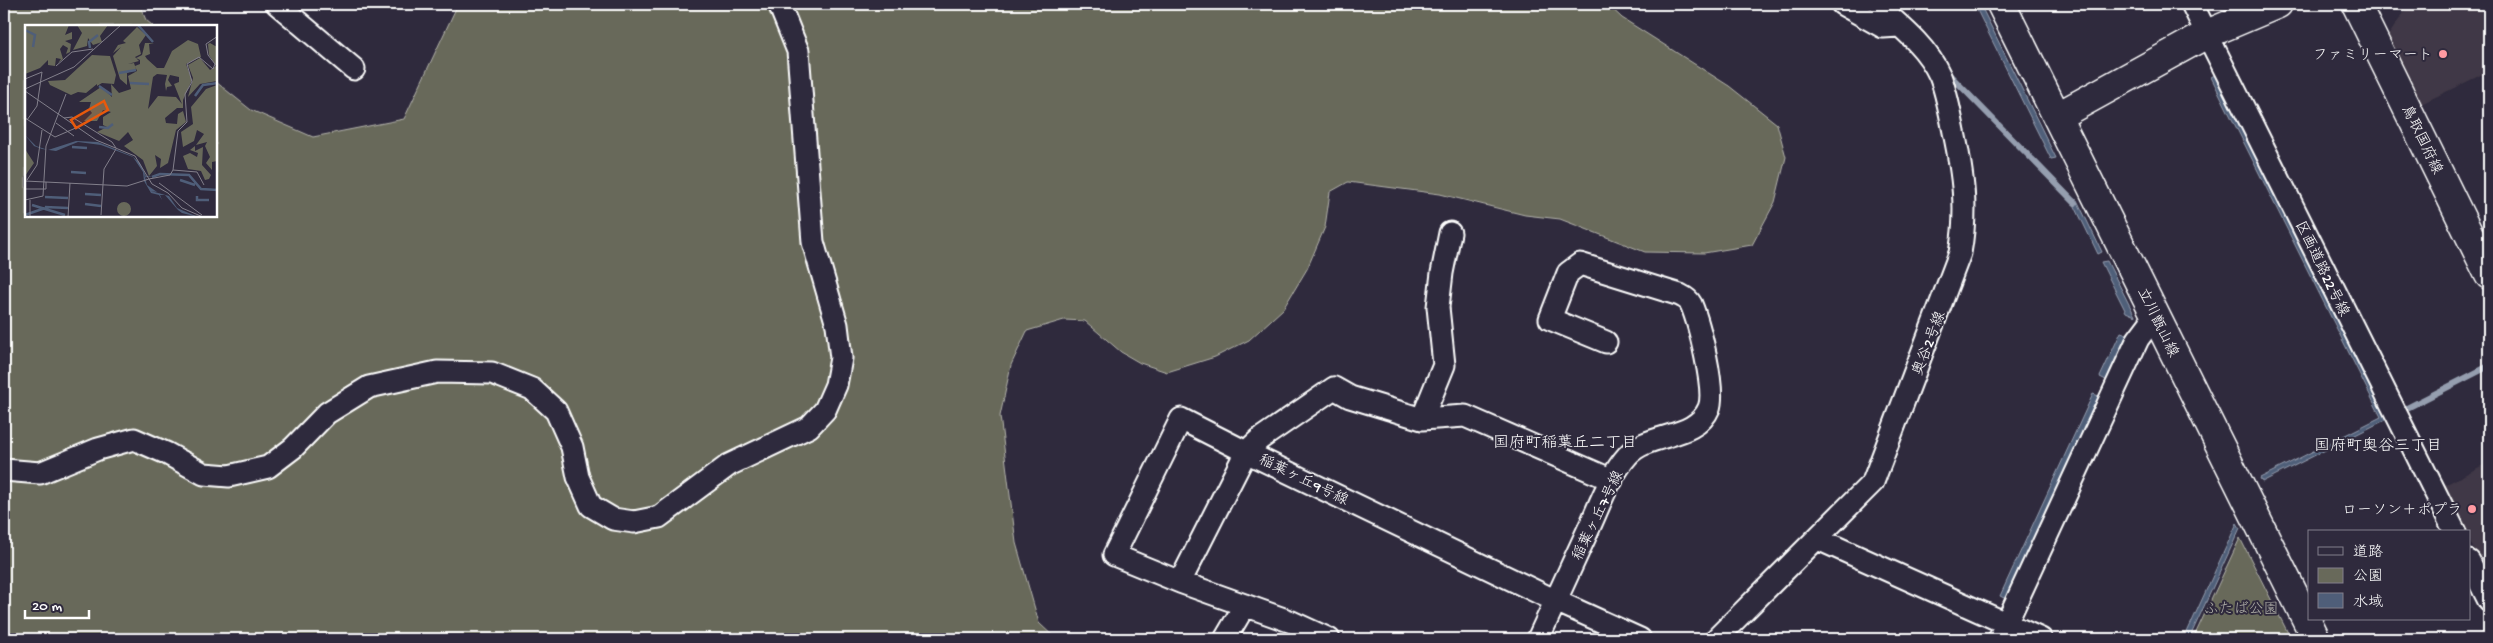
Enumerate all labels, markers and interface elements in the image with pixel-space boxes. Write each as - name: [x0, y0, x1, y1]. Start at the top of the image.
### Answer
- inset map: [25, 25, 218, 218]
- place label: ファミリーマート: [2313, 47, 2433, 65]
- marker: ファミリーマート: [2437, 48, 2449, 60]
- street label: 鳥取国府線: [2397, 102, 2447, 178]
- street label: 区画道路22号線: [2290, 217, 2353, 320]
- street label: 立川甑山線: [2133, 285, 2183, 361]
- street label: 奥谷2号線: [1908, 309, 1950, 378]
- district label: 国府町稲葉丘二丁目: [1493, 434, 1637, 454]
- district label: 国府町奥谷三丁目: [2314, 436, 2442, 457]
- street label: 稲葉ヶ丘9号線: [1255, 450, 1351, 510]
- street label: 稲葉ヶ丘7号線: [1568, 468, 1628, 564]
- place label: ローソン＋ポプラ: [2342, 502, 2462, 520]
- marker: ローソン＋ポプラ: [2466, 503, 2478, 515]
- legend: [2308, 530, 2470, 620]
- text: 道路: [2353, 544, 2383, 562]
- text: 公園: [2353, 568, 2383, 586]
- scale bar: [25, 588, 89, 620]
- text: 水域: [2353, 593, 2383, 612]
- text: 20 m: [32, 598, 62, 616]
- park label: ふたば公園: [2203, 601, 2279, 619]

